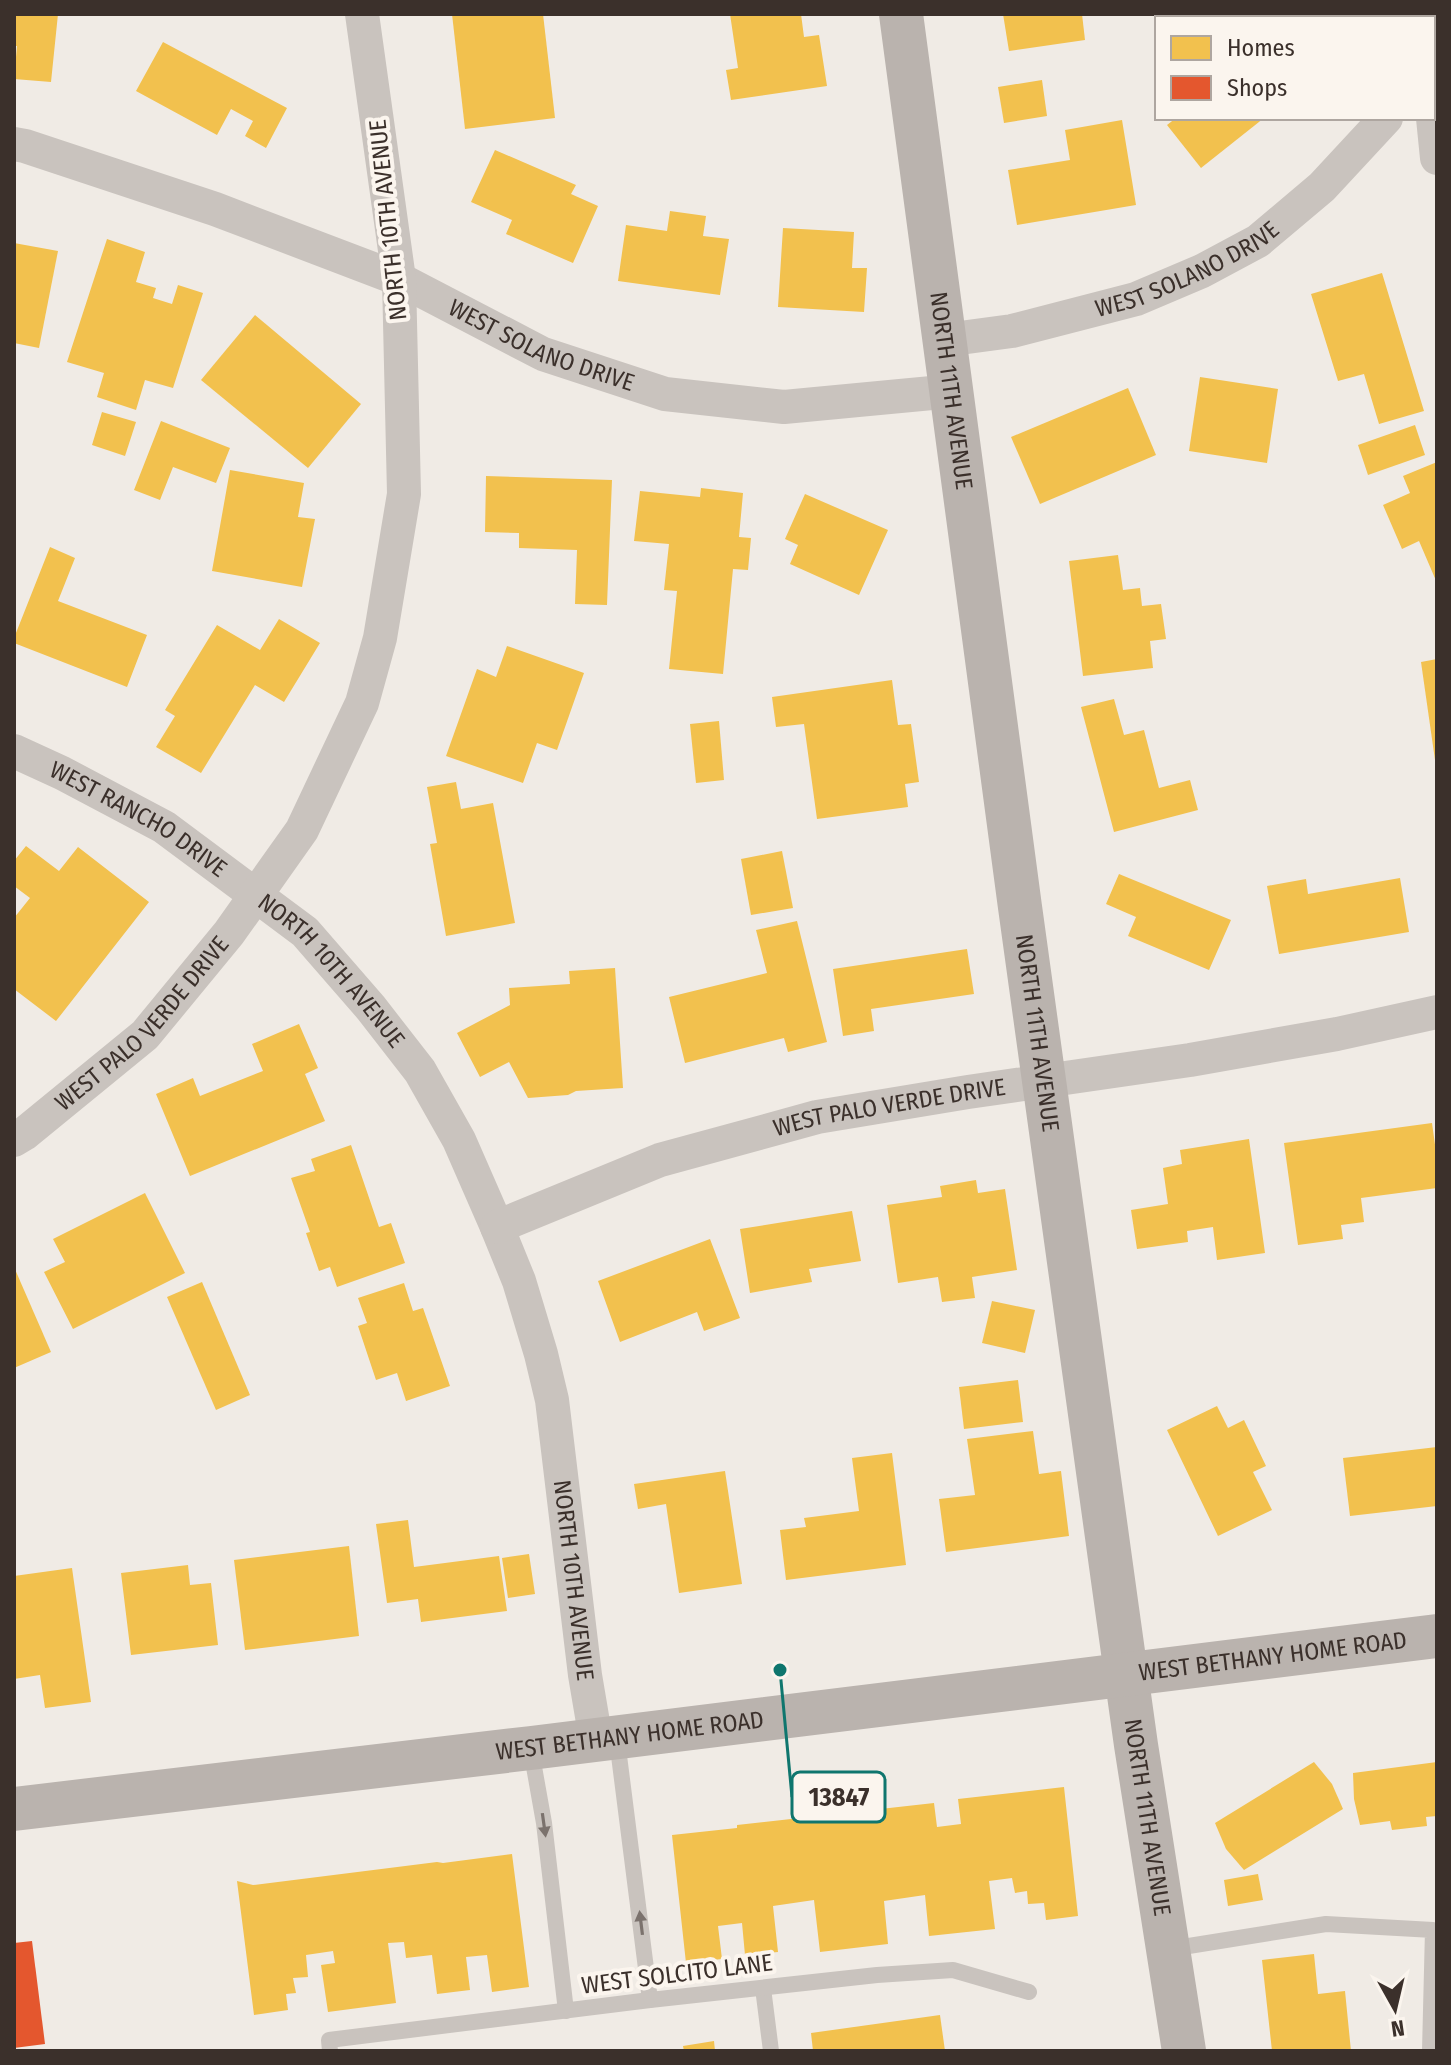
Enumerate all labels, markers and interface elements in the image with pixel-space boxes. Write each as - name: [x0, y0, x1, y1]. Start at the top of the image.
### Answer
- legend: [1155, 16, 1435, 120]
- text: Homes: [1227, 34, 1295, 62]
- text: Shops: [1227, 74, 1287, 102]
- street label: NORTH 10TH AVENUE: [364, 118, 412, 322]
- street label: WEST SOLANO DRIVE: [1092, 216, 1285, 323]
- street label: NORTH 11TH AVENUE: [924, 290, 978, 491]
- street label: WEST SOLANO DRIVE: [444, 293, 638, 397]
- street label: WEST RANCHO DRIVE: [46, 755, 232, 883]
- street label: NORTH 10TH AVENUE: [253, 888, 410, 1053]
- street label: WEST PALO VERDE DRIVE: [50, 931, 234, 1117]
- street label: NORTH 11TH AVENUE: [1010, 932, 1065, 1133]
- street label: WEST PALO VERDE DRIVE: [770, 1073, 1007, 1142]
- street label: NORTH 10TH AVENUE: [548, 1478, 600, 1682]
- street label: WEST BETHANY HOME ROAD: [1137, 1626, 1408, 1687]
- street label: WEST BETHANY HOME ROAD: [494, 1705, 765, 1766]
- street label: NORTH 11TH AVENUE: [1118, 1717, 1177, 1918]
- callout: 13847: [792, 1772, 885, 1822]
- text: 13847: [809, 1782, 869, 1813]
- one-way arrow: [538, 1813, 551, 1838]
- one-way arrow: [634, 1910, 647, 1935]
- street label: WEST SOLCITO LANE: [580, 1948, 774, 2000]
- north arrow: [1355, 1969, 1435, 2049]
- text: N: [1389, 2014, 1406, 2043]

